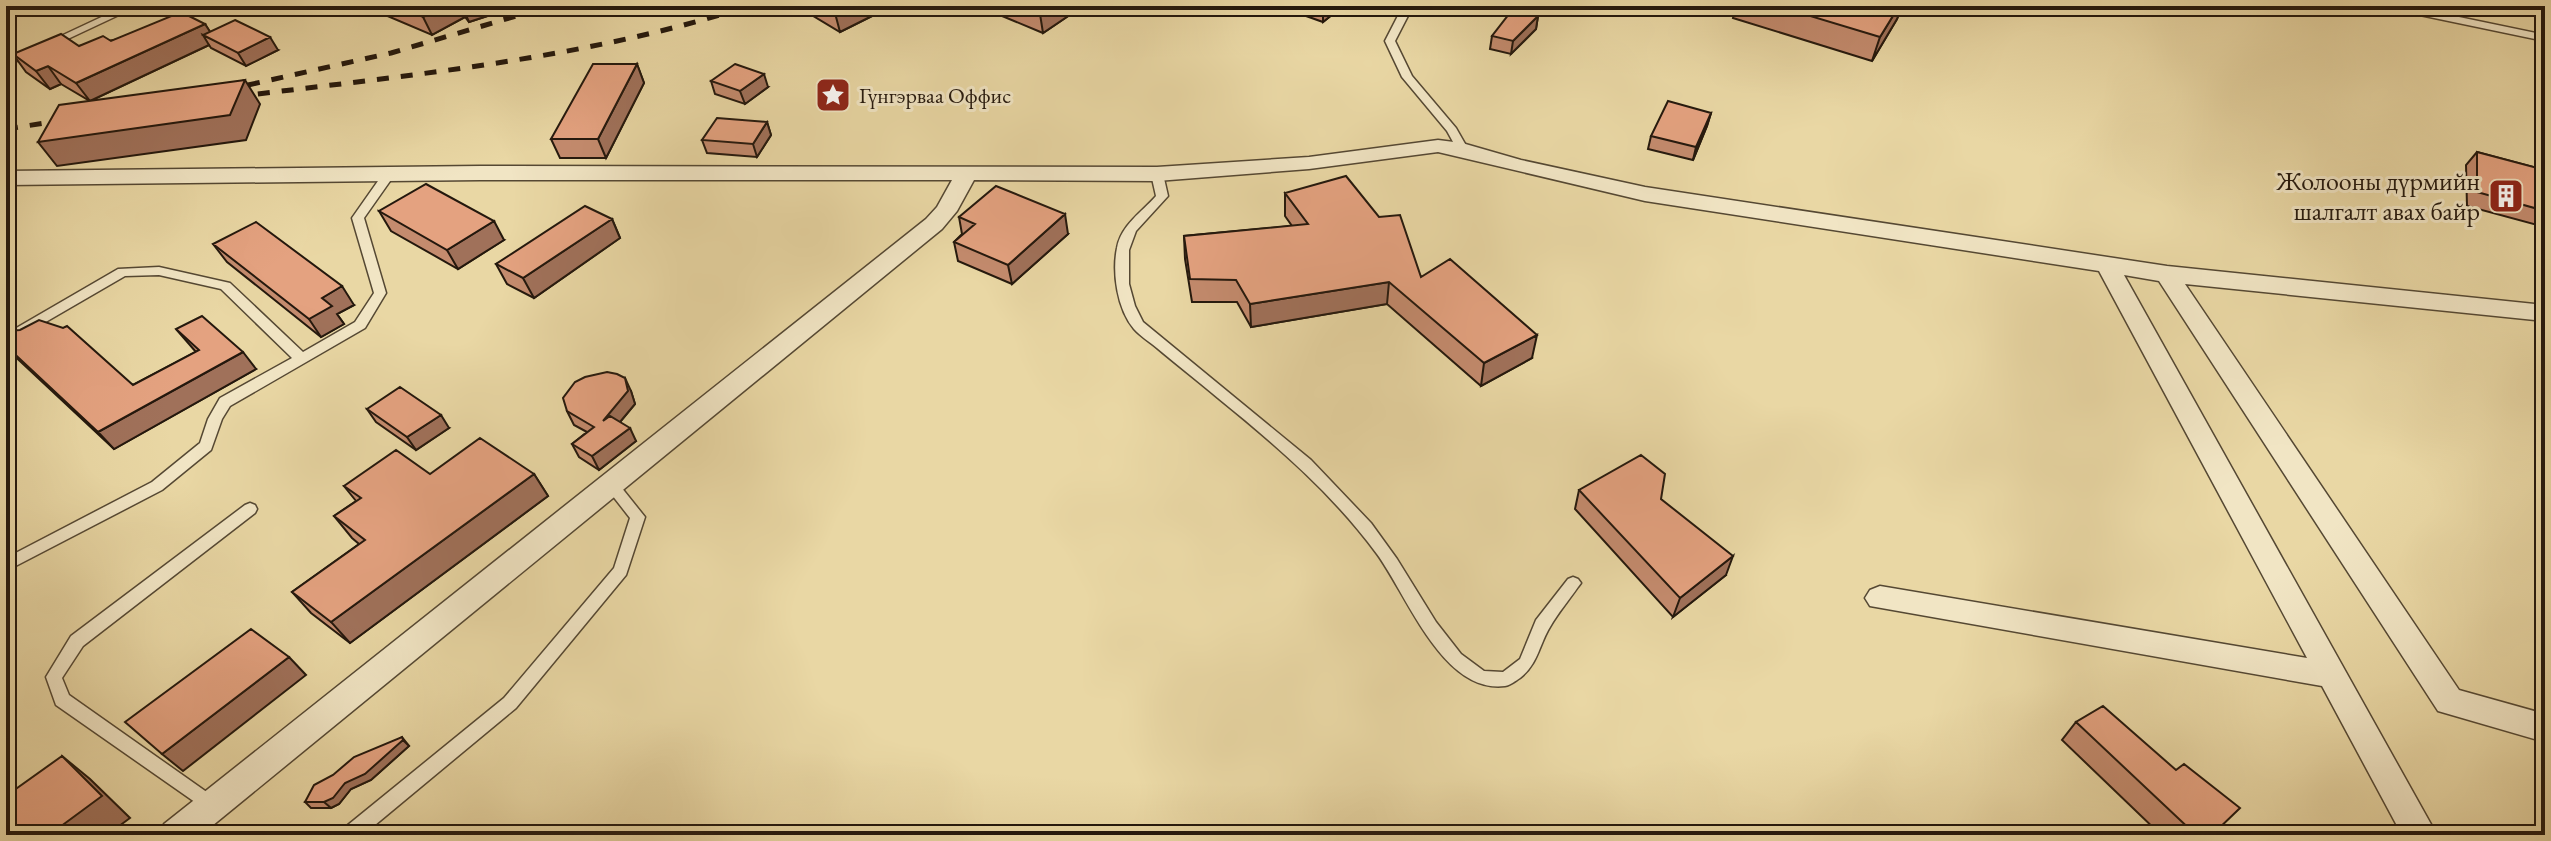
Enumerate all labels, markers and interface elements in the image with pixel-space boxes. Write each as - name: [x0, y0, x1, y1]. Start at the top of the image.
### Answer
- place icon: Гүнгэрваа Оффис: [814, 76, 852, 114]
- place label: Гүнгэрваа Оффис: [859, 81, 1011, 110]
- place label: Жолооны дүрмийн шалгалт авах байр: [2275, 164, 2480, 228]
- building icon: Жолооны дүрмийн шалгалт авах байр: [2487, 177, 2525, 215]

